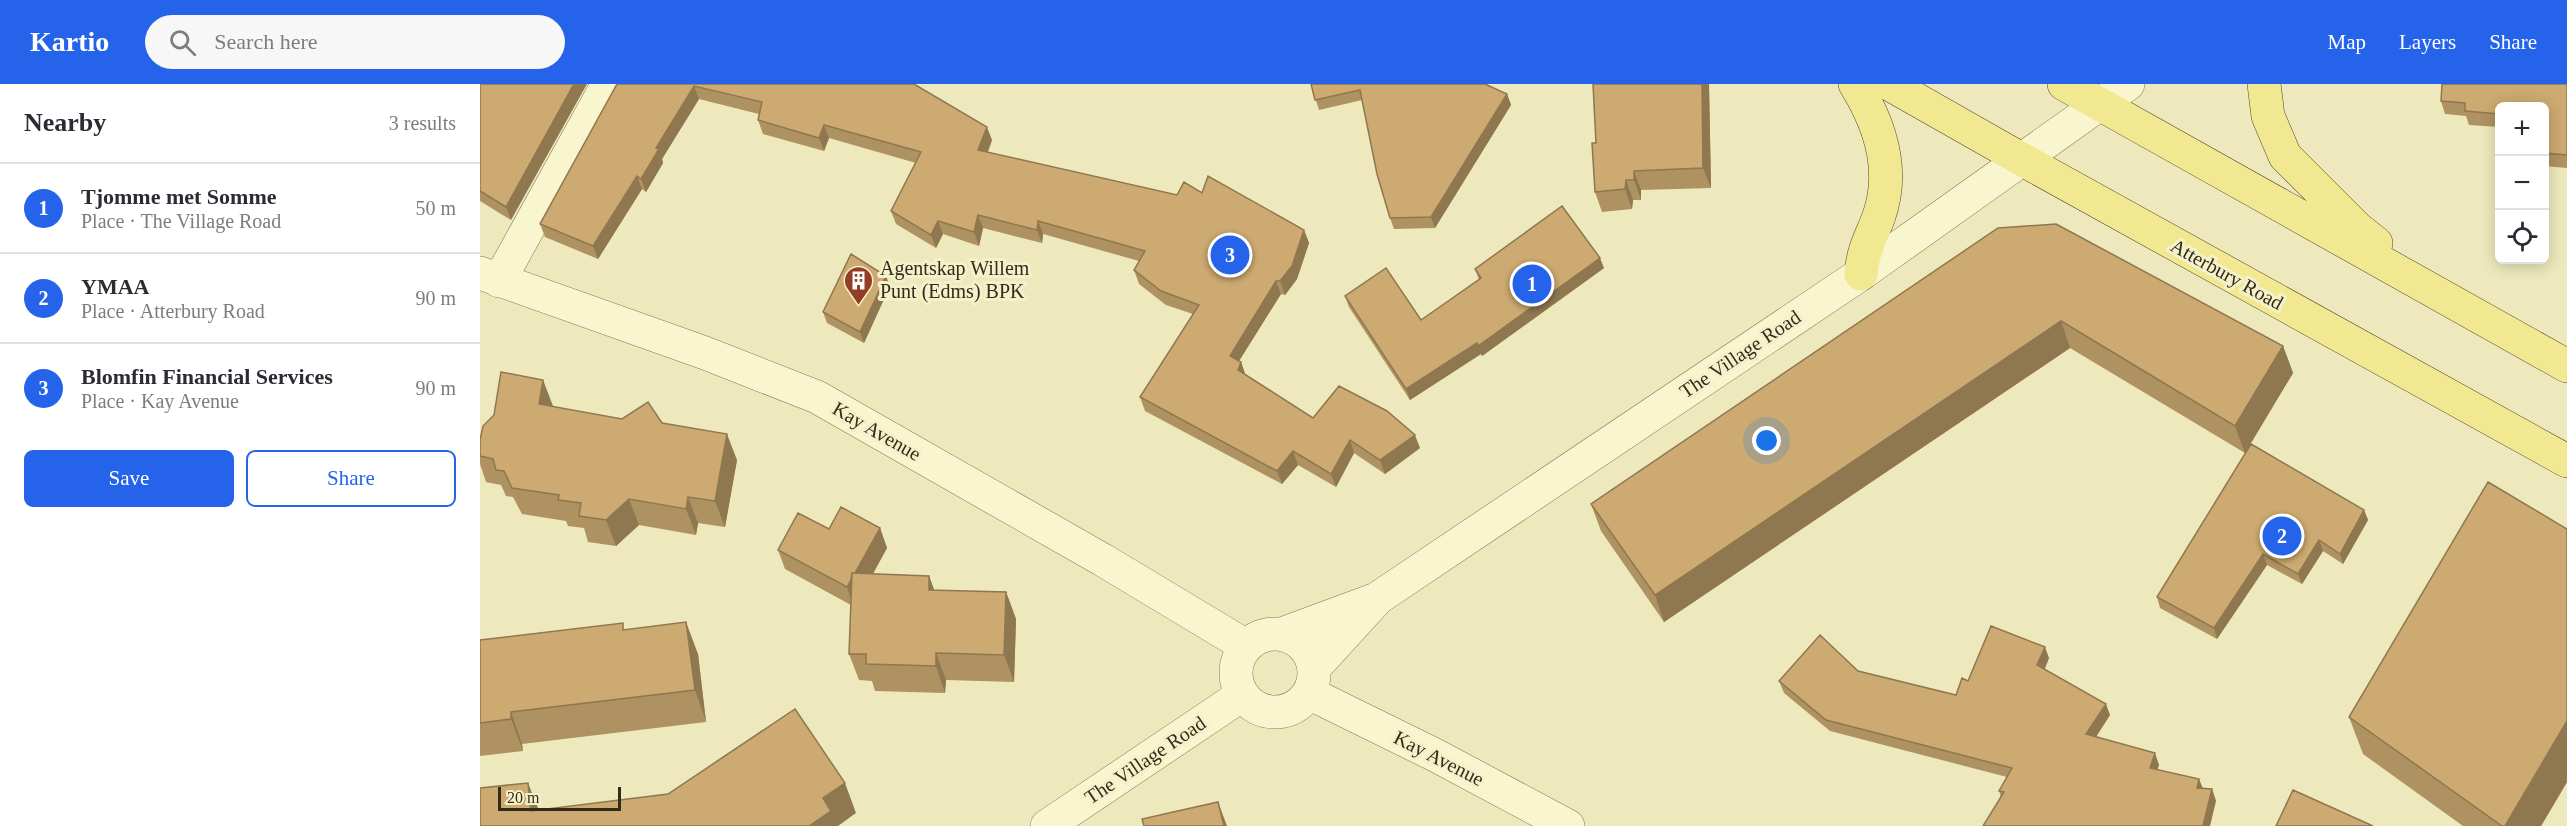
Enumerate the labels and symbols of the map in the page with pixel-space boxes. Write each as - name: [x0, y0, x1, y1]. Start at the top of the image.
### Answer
- pin: 3: [1210, 232, 1250, 278]
- street label: Atterbury Road: [2167, 234, 2287, 315]
- place label: Agentskap Willem Punt (Edms) BPK: [880, 257, 1030, 303]
- pin: 1: [1512, 262, 1552, 306]
- building icon: Agentskap Willem Punt (Edms) BPK: [843, 264, 875, 306]
- street label: The Village Road: [1676, 306, 1805, 403]
- street label: Kay Avenue: [829, 397, 925, 466]
- your location: [1752, 426, 1781, 455]
- pin: 2: [2262, 514, 2302, 558]
- street label: The Village Road: [1081, 712, 1210, 809]
- street label: Kay Avenue: [1390, 726, 1488, 791]
- scale bar: [498, 784, 621, 812]

